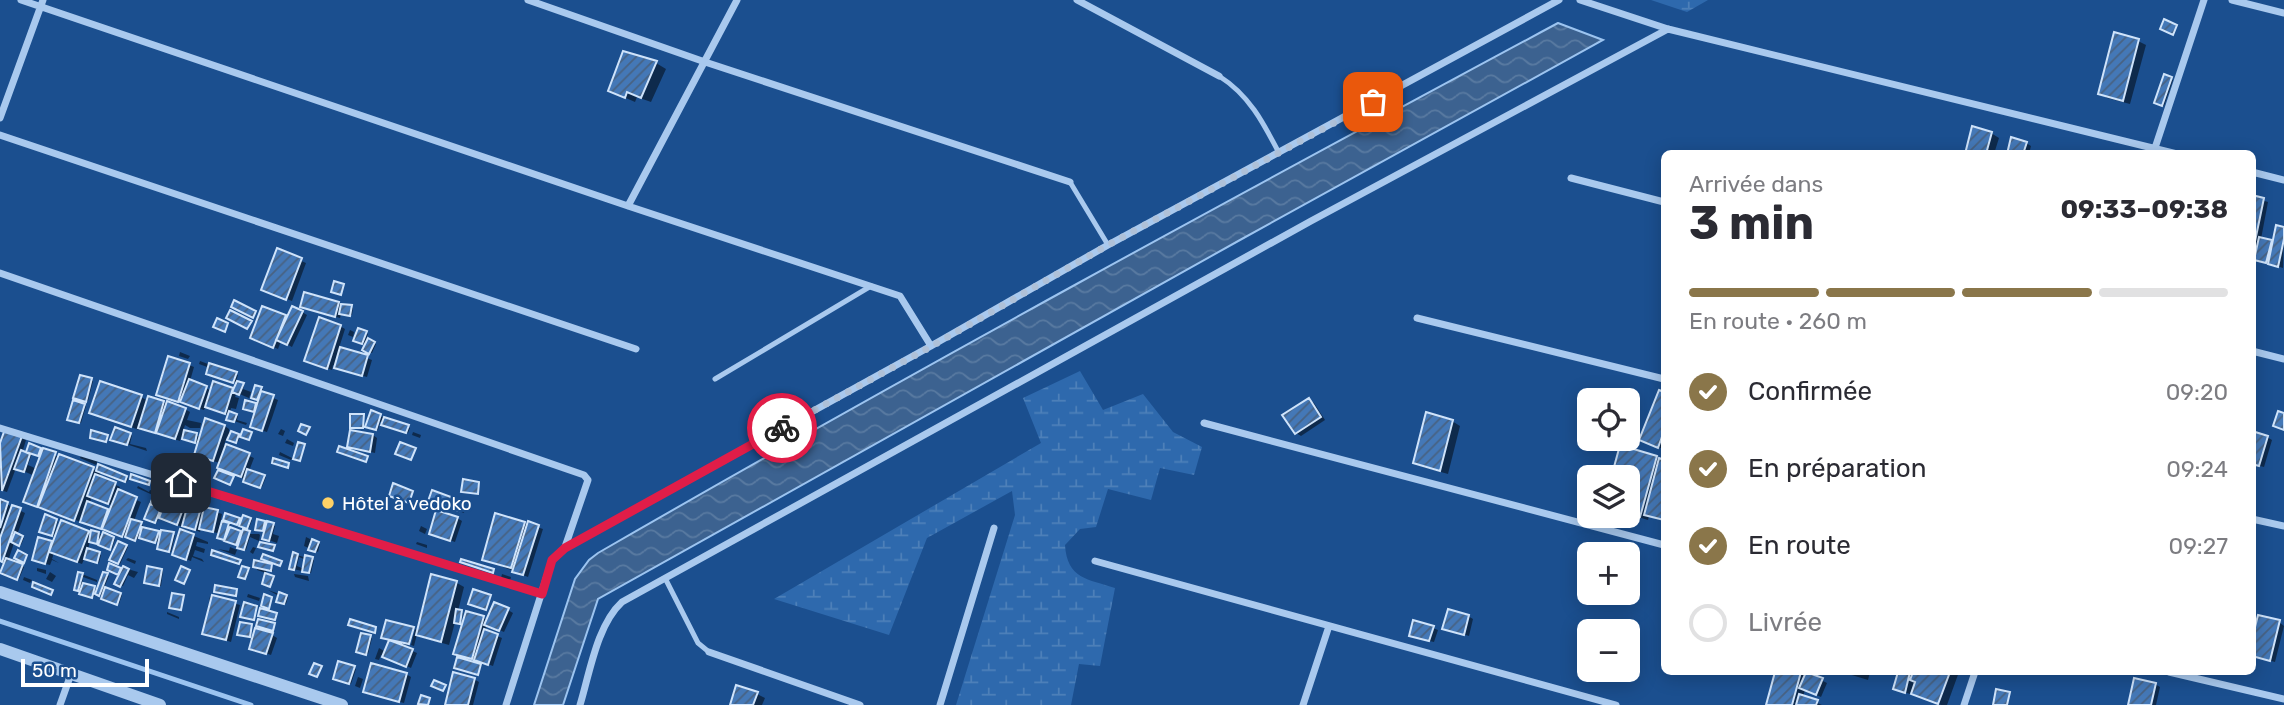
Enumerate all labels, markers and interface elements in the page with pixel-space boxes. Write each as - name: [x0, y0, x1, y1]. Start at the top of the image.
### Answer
- pin: [1343, 72, 1403, 132]
- icon: bag: [1354, 83, 1392, 121]
- text: Arrivée dans: [1689, 170, 1823, 198]
- text: 09:33–09:38: [2060, 194, 2228, 225]
- text: 3 min: [1689, 196, 1814, 251]
- text: En route · 260 m: [1689, 307, 1867, 335]
- icon: check: [1689, 373, 1727, 411]
- text: Confirmée: [1748, 376, 1872, 407]
- text: 09:20: [2166, 378, 2228, 406]
- map controls: [1577, 388, 1640, 682]
- button: locate: [1577, 388, 1640, 451]
- courier: [747, 393, 817, 463]
- icon: bike: [763, 409, 801, 447]
- icon: check: [1689, 450, 1727, 488]
- pin: [151, 453, 211, 513]
- text: En préparation: [1748, 453, 1926, 484]
- text: 09:24: [2166, 455, 2228, 483]
- icon: home: [162, 464, 200, 502]
- button: layers: [1577, 465, 1640, 528]
- place label: Hôtel à vedoko: [342, 492, 472, 515]
- marker: Hôtel à vedoko: [320, 495, 336, 511]
- icon: check: [1689, 527, 1727, 565]
- text: En route: [1748, 530, 1851, 561]
- text: 09:27: [2169, 532, 2228, 560]
- button: +: [1577, 542, 1640, 605]
- text: Livrée: [1748, 607, 1822, 638]
- button: −: [1577, 619, 1640, 682]
- scale bar: [21, 656, 149, 688]
- text: 50 m: [32, 659, 77, 682]

